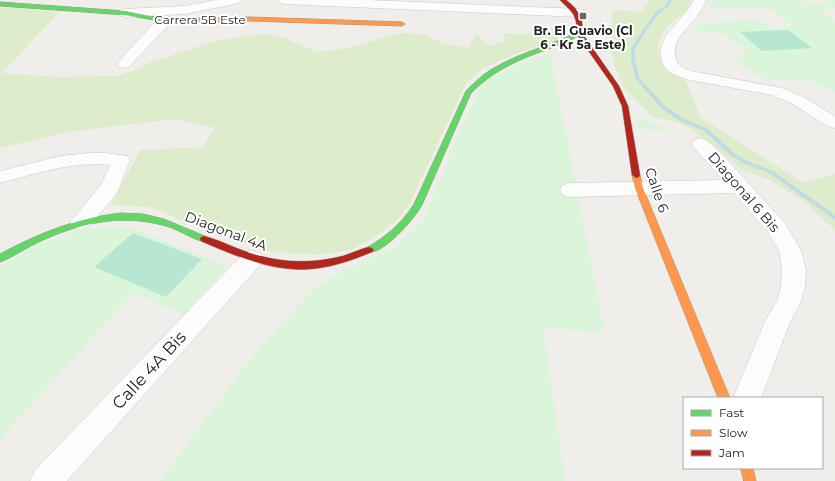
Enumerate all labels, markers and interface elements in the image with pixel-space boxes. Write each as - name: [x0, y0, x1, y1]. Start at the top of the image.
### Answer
- marker: Br. El Guavio (Cl 6 - Kr 5a Este): [578, 11, 588, 21]
- street label: Carrera 5B Este: [154, 12, 246, 27]
- place label: Br. El Guavio (Cl 6 - Kr 5a Este): [533, 23, 633, 52]
- street label: Diagonal 6 Bis: [704, 148, 784, 236]
- street label: Calle 6: [641, 165, 673, 215]
- street label: Diagonal 4A: [182, 207, 270, 255]
- street label: Calle 4A Bis: [108, 327, 190, 413]
- legend: [683, 397, 823, 469]
- text: Fast: [719, 405, 744, 420]
- text: Slow: [719, 425, 748, 440]
- text: Jam: [718, 445, 745, 460]

